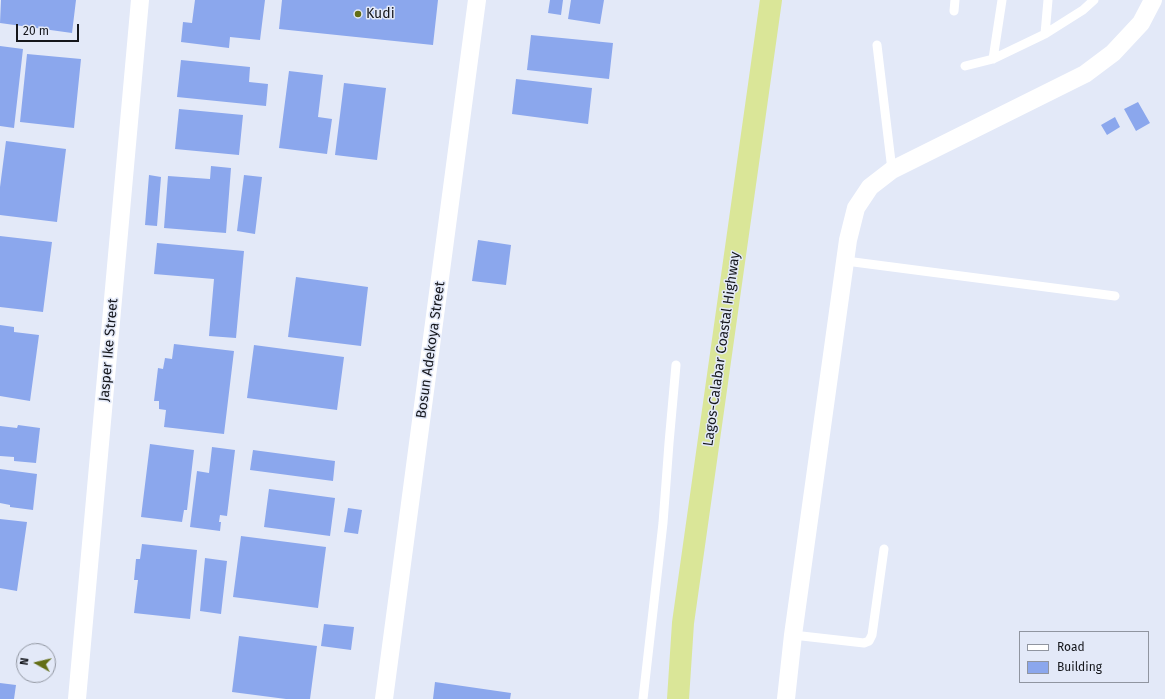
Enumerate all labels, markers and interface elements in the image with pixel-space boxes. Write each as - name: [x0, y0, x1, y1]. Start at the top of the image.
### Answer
- place label: Kudi: [366, 6, 395, 22]
- marker: Kudi: [353, 9, 363, 19]
- scale bar: [18, 16, 81, 42]
- text: 20 m: [23, 24, 49, 38]
- street label: Lagos-Calabar Coastal Highway: [700, 251, 744, 447]
- street label: Bosun Adekoya Street: [413, 280, 449, 420]
- street label: Jasper Ike Street: [96, 298, 122, 402]
- legend: [1019, 631, 1149, 683]
- text: Road: [1057, 640, 1085, 654]
- north arrow: [16, 643, 56, 683]
- text: N: [18, 657, 32, 666]
- text: Building: [1057, 660, 1102, 674]

